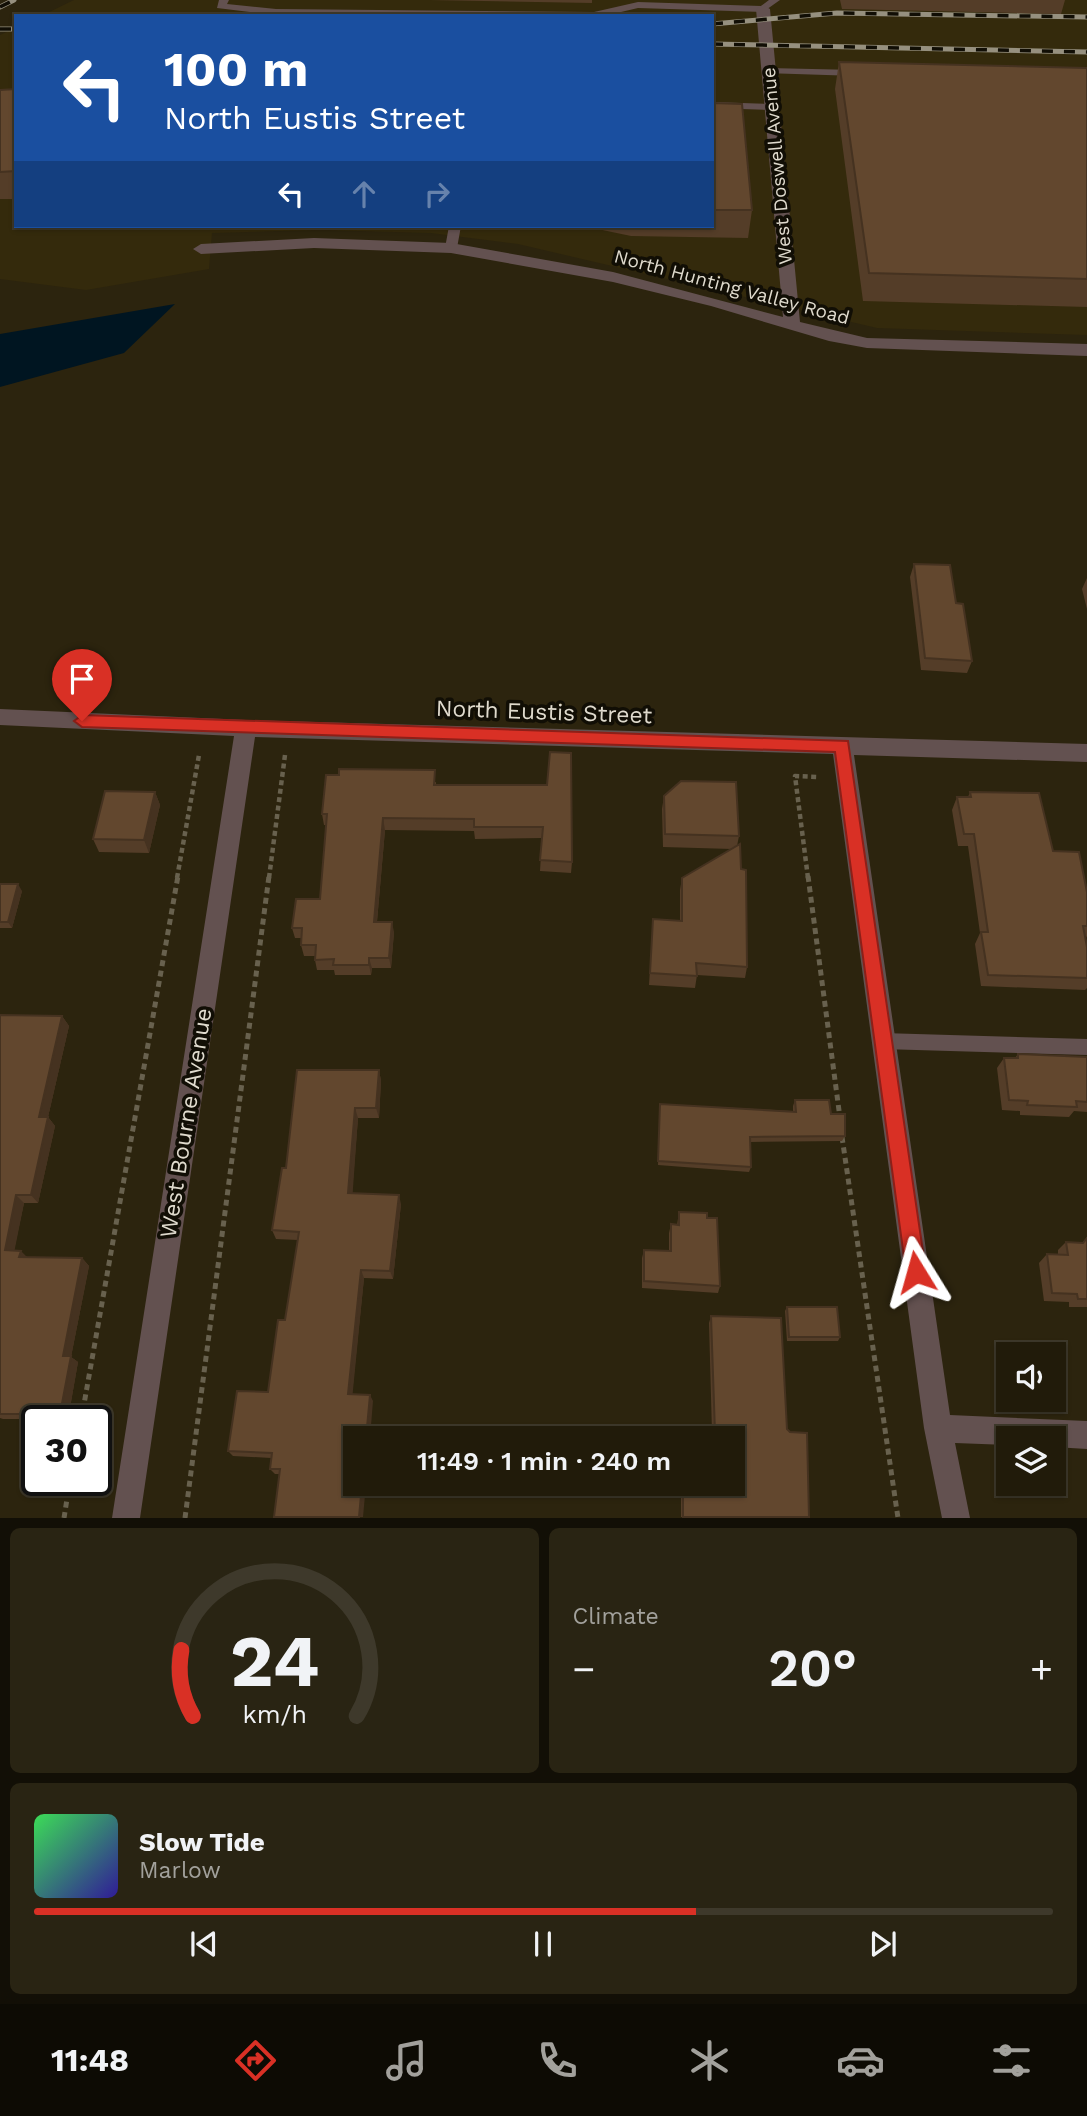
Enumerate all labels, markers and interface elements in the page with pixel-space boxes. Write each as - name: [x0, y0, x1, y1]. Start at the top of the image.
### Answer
- text: 100 m: [164, 40, 308, 98]
- icon: left: [49, 42, 140, 133]
- street label: West Doswell Avenue: [757, 66, 797, 266]
- text: North Eustis Street: [164, 99, 465, 137]
- icon: left: [272, 175, 310, 213]
- icon: ahead: [345, 175, 383, 213]
- icon: right: [418, 175, 456, 213]
- street label: North Hunting Valley Road: [612, 244, 852, 330]
- pin: [52, 649, 112, 721]
- icon: arrive: [63, 660, 101, 698]
- street label: North Eustis Street: [435, 695, 653, 729]
- street label: West Bourne Avenue: [154, 1006, 218, 1240]
- position arrow: [879, 1235, 953, 1309]
- map controls: [996, 1342, 1066, 1496]
- button: sound: [996, 1342, 1066, 1412]
- speed limit sign: 30: [21, 1405, 112, 1496]
- button: layers: [996, 1426, 1066, 1496]
- text: 11:49 · 1 min · 240 m: [417, 1446, 671, 1476]
- text: Climate: [573, 1603, 659, 1630]
- text: 24: [229, 1619, 319, 1705]
- text: 20°: [768, 1638, 857, 1699]
- text: −: [573, 1647, 595, 1691]
- text: +: [1030, 1647, 1053, 1691]
- text: km/h: [242, 1700, 306, 1729]
- text: Slow Tide: [139, 1827, 265, 1857]
- text: Marlow: [139, 1857, 221, 1884]
- icon: previous: [185, 1925, 223, 1963]
- icon: pause: [524, 1925, 562, 1963]
- icon: next: [864, 1925, 902, 1963]
- icon: directions: [231, 2036, 280, 2085]
- icon: music: [382, 2036, 431, 2085]
- icon: phone: [533, 2036, 582, 2085]
- icon: climate: [685, 2036, 734, 2085]
- icon: car: [836, 2036, 885, 2085]
- icon: filters: [987, 2036, 1036, 2085]
- text: 11:48: [51, 2041, 129, 2079]

